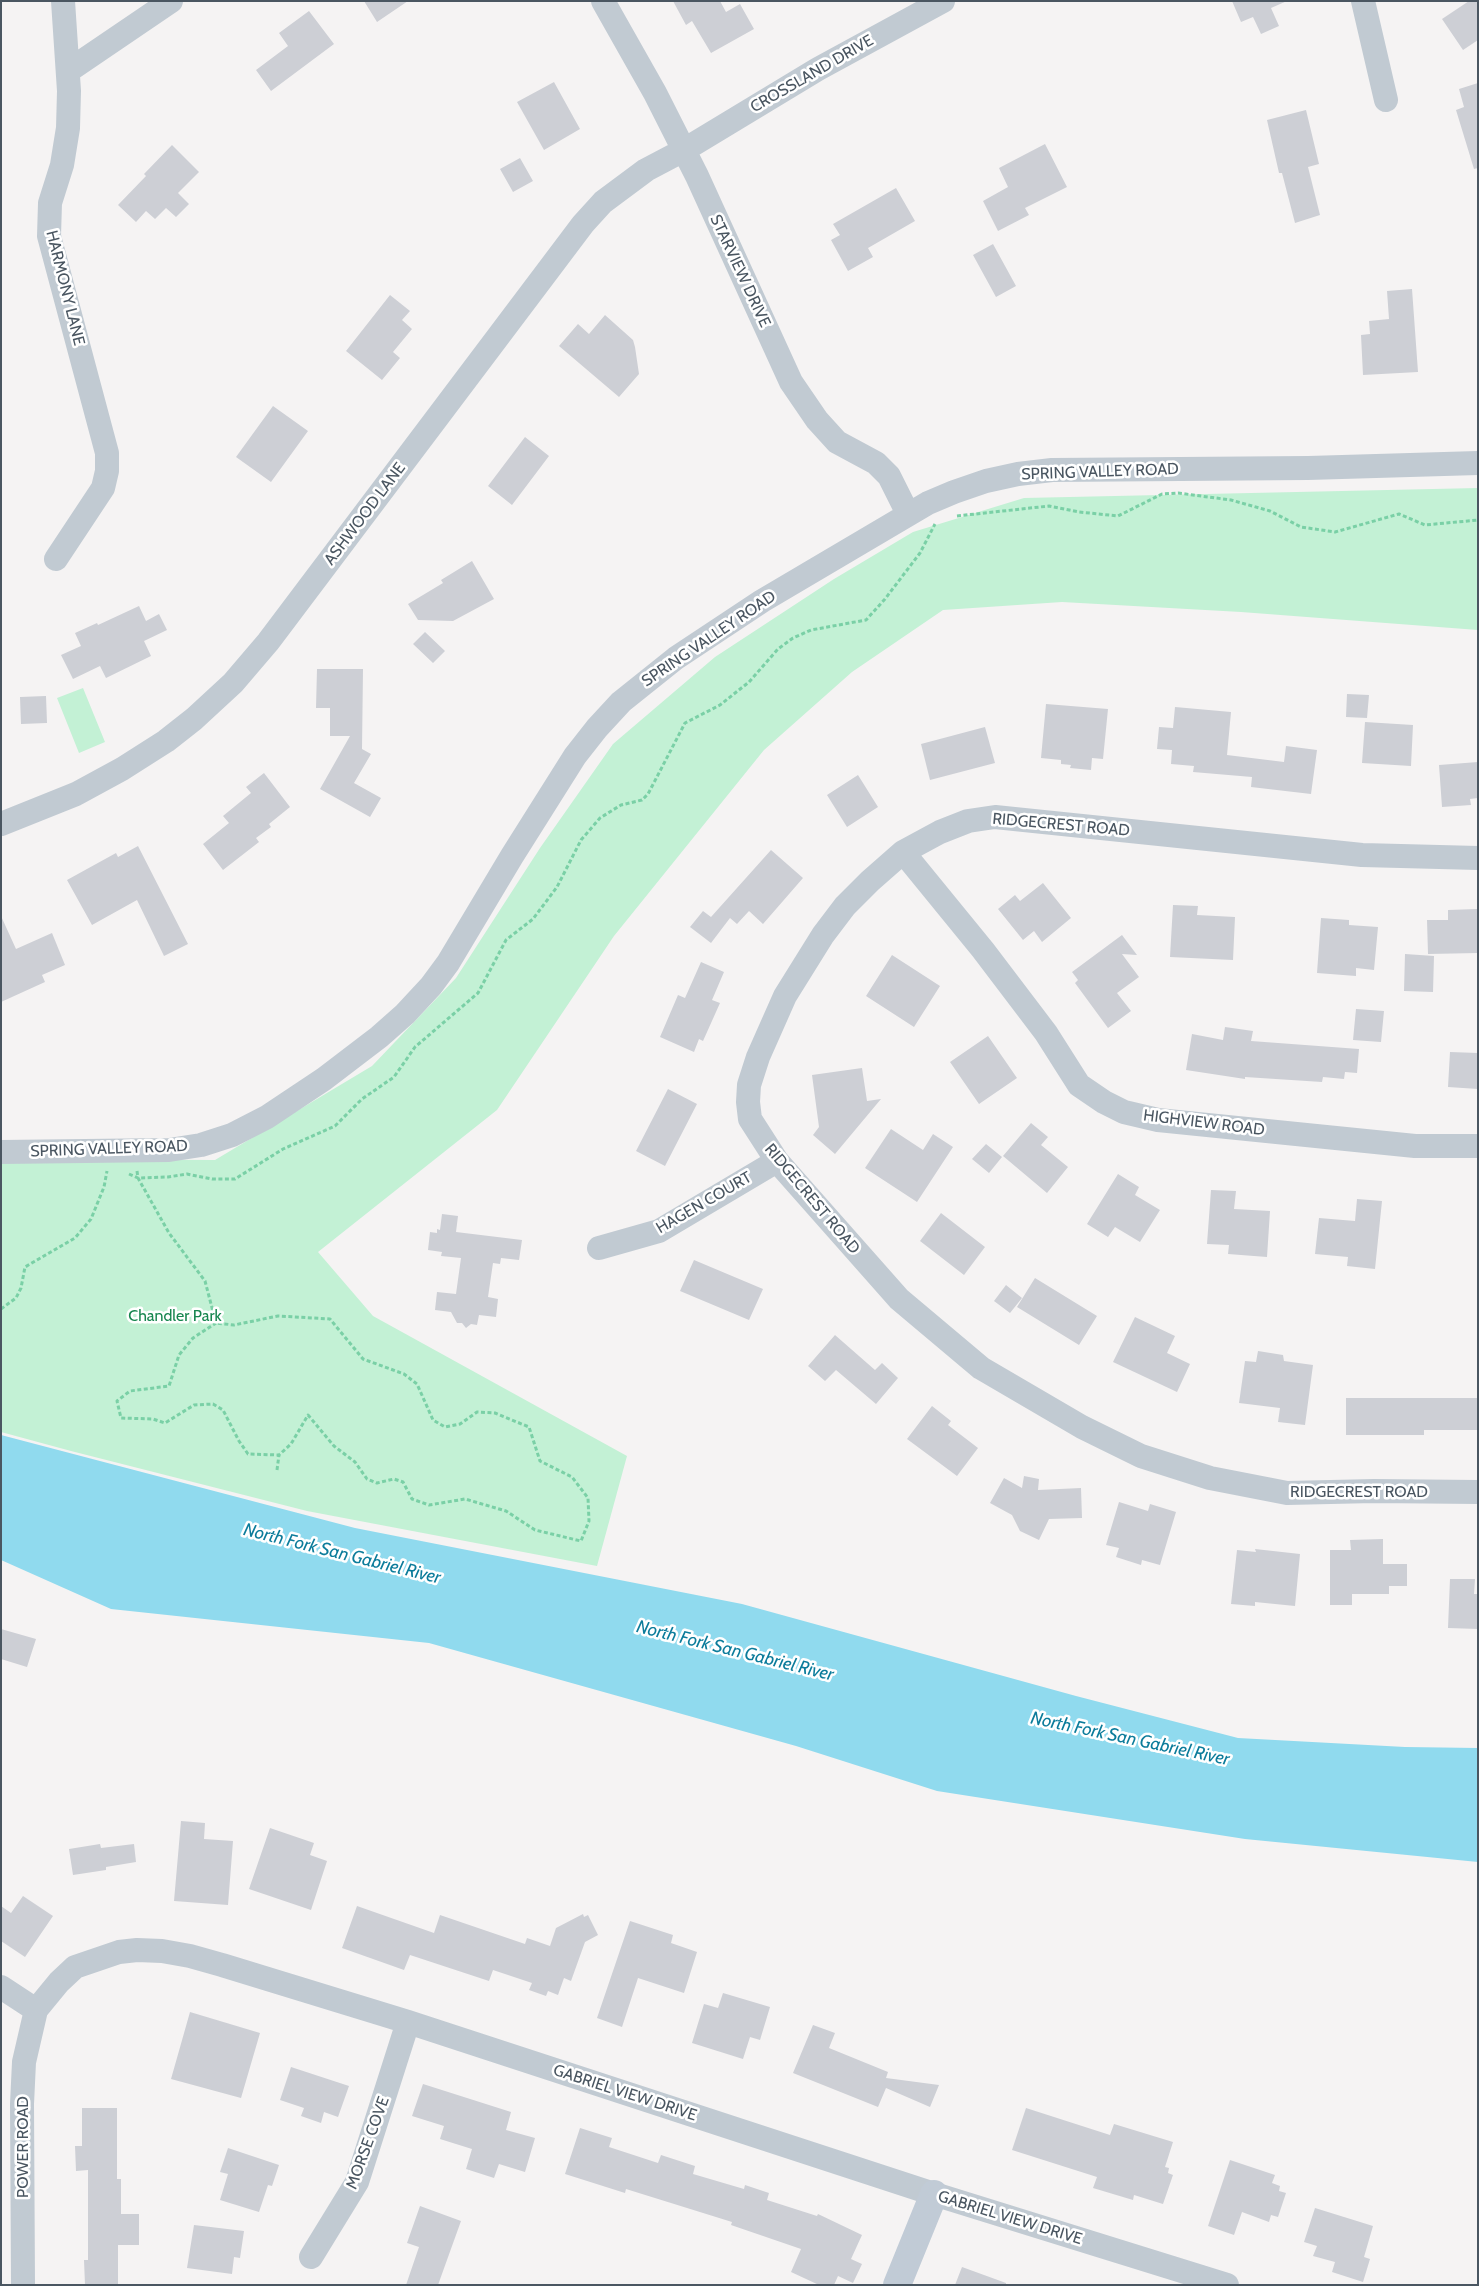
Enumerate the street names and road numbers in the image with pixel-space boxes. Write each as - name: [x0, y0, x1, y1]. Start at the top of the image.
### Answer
- street label: CROSSLAND DRIVE: [747, 31, 877, 117]
- street label: STARVIEW DRIVE: [706, 212, 774, 330]
- street label: HARMONY LANE: [41, 228, 89, 348]
- street label: ASHWOOD LANE: [320, 459, 410, 569]
- street label: SPRING VALLEY ROAD: [1021, 460, 1179, 484]
- street label: SPRING VALLEY ROAD: [638, 587, 780, 691]
- street label: RIDGECREST ROAD: [991, 809, 1131, 841]
- street label: HIGHVIEW ROAD: [1142, 1106, 1266, 1140]
- street label: SPRING VALLEY ROAD: [30, 1137, 188, 1161]
- street label: RIDGECREST ROAD: [760, 1140, 864, 1258]
- street label: HAGEN COURT: [653, 1168, 755, 1238]
- street label: RIDGECREST ROAD: [1290, 1482, 1428, 1502]
- street label: GABRIEL VIEW DRIVE: [551, 2061, 699, 2125]
- street label: MORSE COVE: [342, 2094, 394, 2192]
- street label: POWER ROAD: [13, 2096, 33, 2198]
- street label: GABRIEL VIEW DRIVE: [936, 2187, 1084, 2249]

